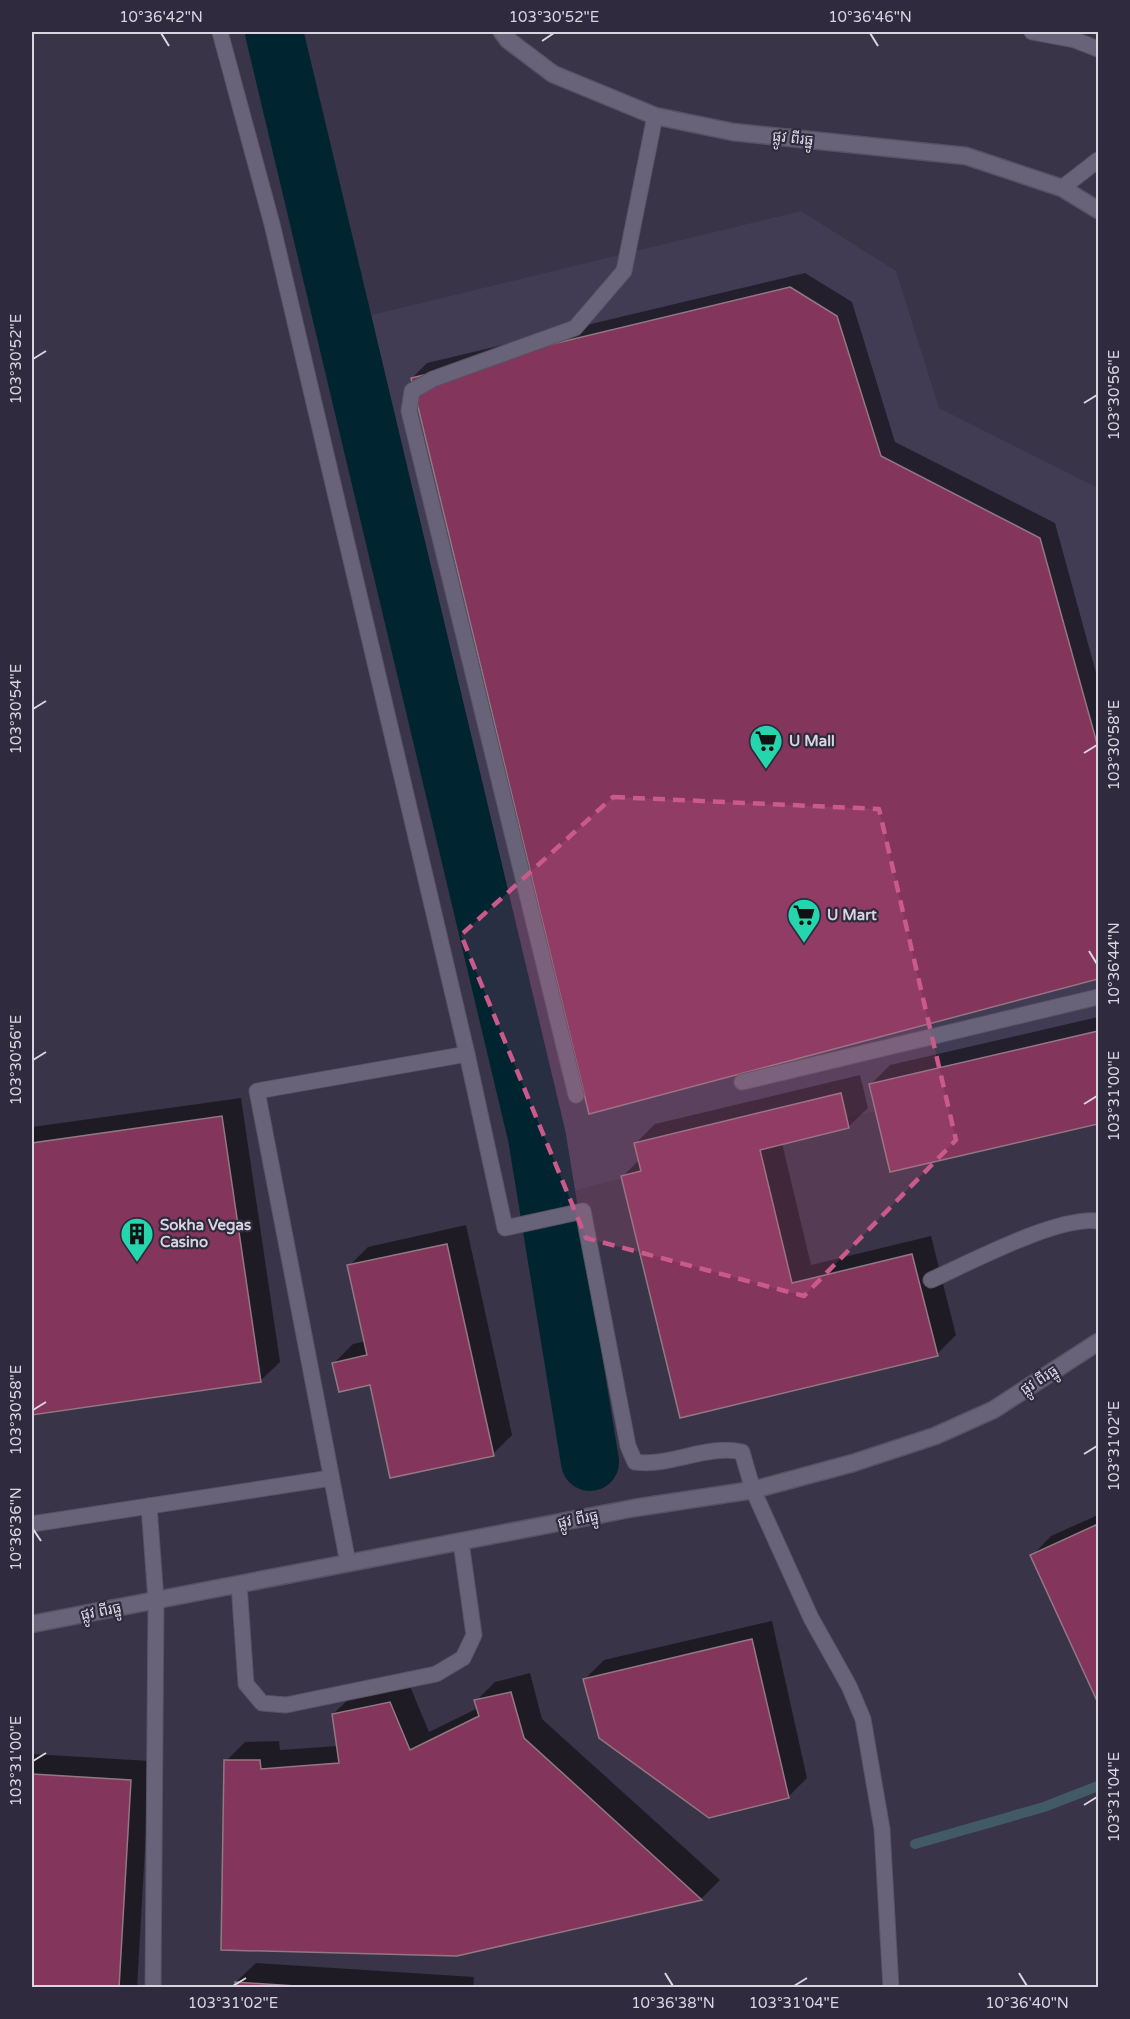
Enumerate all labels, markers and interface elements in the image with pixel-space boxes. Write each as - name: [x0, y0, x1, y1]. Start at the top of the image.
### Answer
- text: 10°36'42"N: [119, 8, 203, 26]
- text: 103°30'52"E: [509, 8, 599, 26]
- text: 10°36'46"N: [828, 8, 912, 26]
- street label: ផ្លូវ ពីរធ្នូ: [771, 127, 815, 154]
- text: 103°30'52"E: [7, 314, 25, 404]
- text: 103°30'56"E: [1105, 350, 1123, 440]
- text: 103°30'54"E: [7, 664, 25, 754]
- text: 103°30'58"E: [1105, 700, 1123, 790]
- supermarket icon: U Mall: [748, 723, 784, 770]
- place label: U Mall: [789, 732, 835, 750]
- supermarket icon: U Mart: [786, 897, 822, 944]
- place label: U Mart: [827, 906, 877, 924]
- text: 10°36'44"N: [1105, 922, 1123, 1006]
- text: 103°30'56"E: [7, 1015, 25, 1105]
- text: 103°31'00"E: [1105, 1051, 1123, 1141]
- building icon: Sokha Vegas Casino: [119, 1216, 155, 1263]
- place label: Sokha Vegas Casino: [160, 1216, 251, 1251]
- street label: ផ្លូវ ពីរធ្នូ: [1017, 1361, 1064, 1403]
- text: 103°30'58"E: [7, 1365, 25, 1455]
- text: 103°31'02"E: [1105, 1401, 1123, 1491]
- text: 10°36'36"N: [7, 1487, 25, 1571]
- street label: ផ្លូវ ពីរធ្នូ: [556, 1506, 601, 1536]
- street label: ផ្លូវ ពីរធ្នូ: [79, 1598, 124, 1628]
- text: 103°31'00"E: [7, 1716, 25, 1806]
- text: 103°31'04"E: [1105, 1752, 1123, 1842]
- text: 103°31'02"E: [188, 1994, 278, 2012]
- text: 10°36'38"N: [631, 1994, 715, 2012]
- text: 103°31'04"E: [749, 1994, 839, 2012]
- text: 10°36'40"N: [985, 1994, 1069, 2012]

